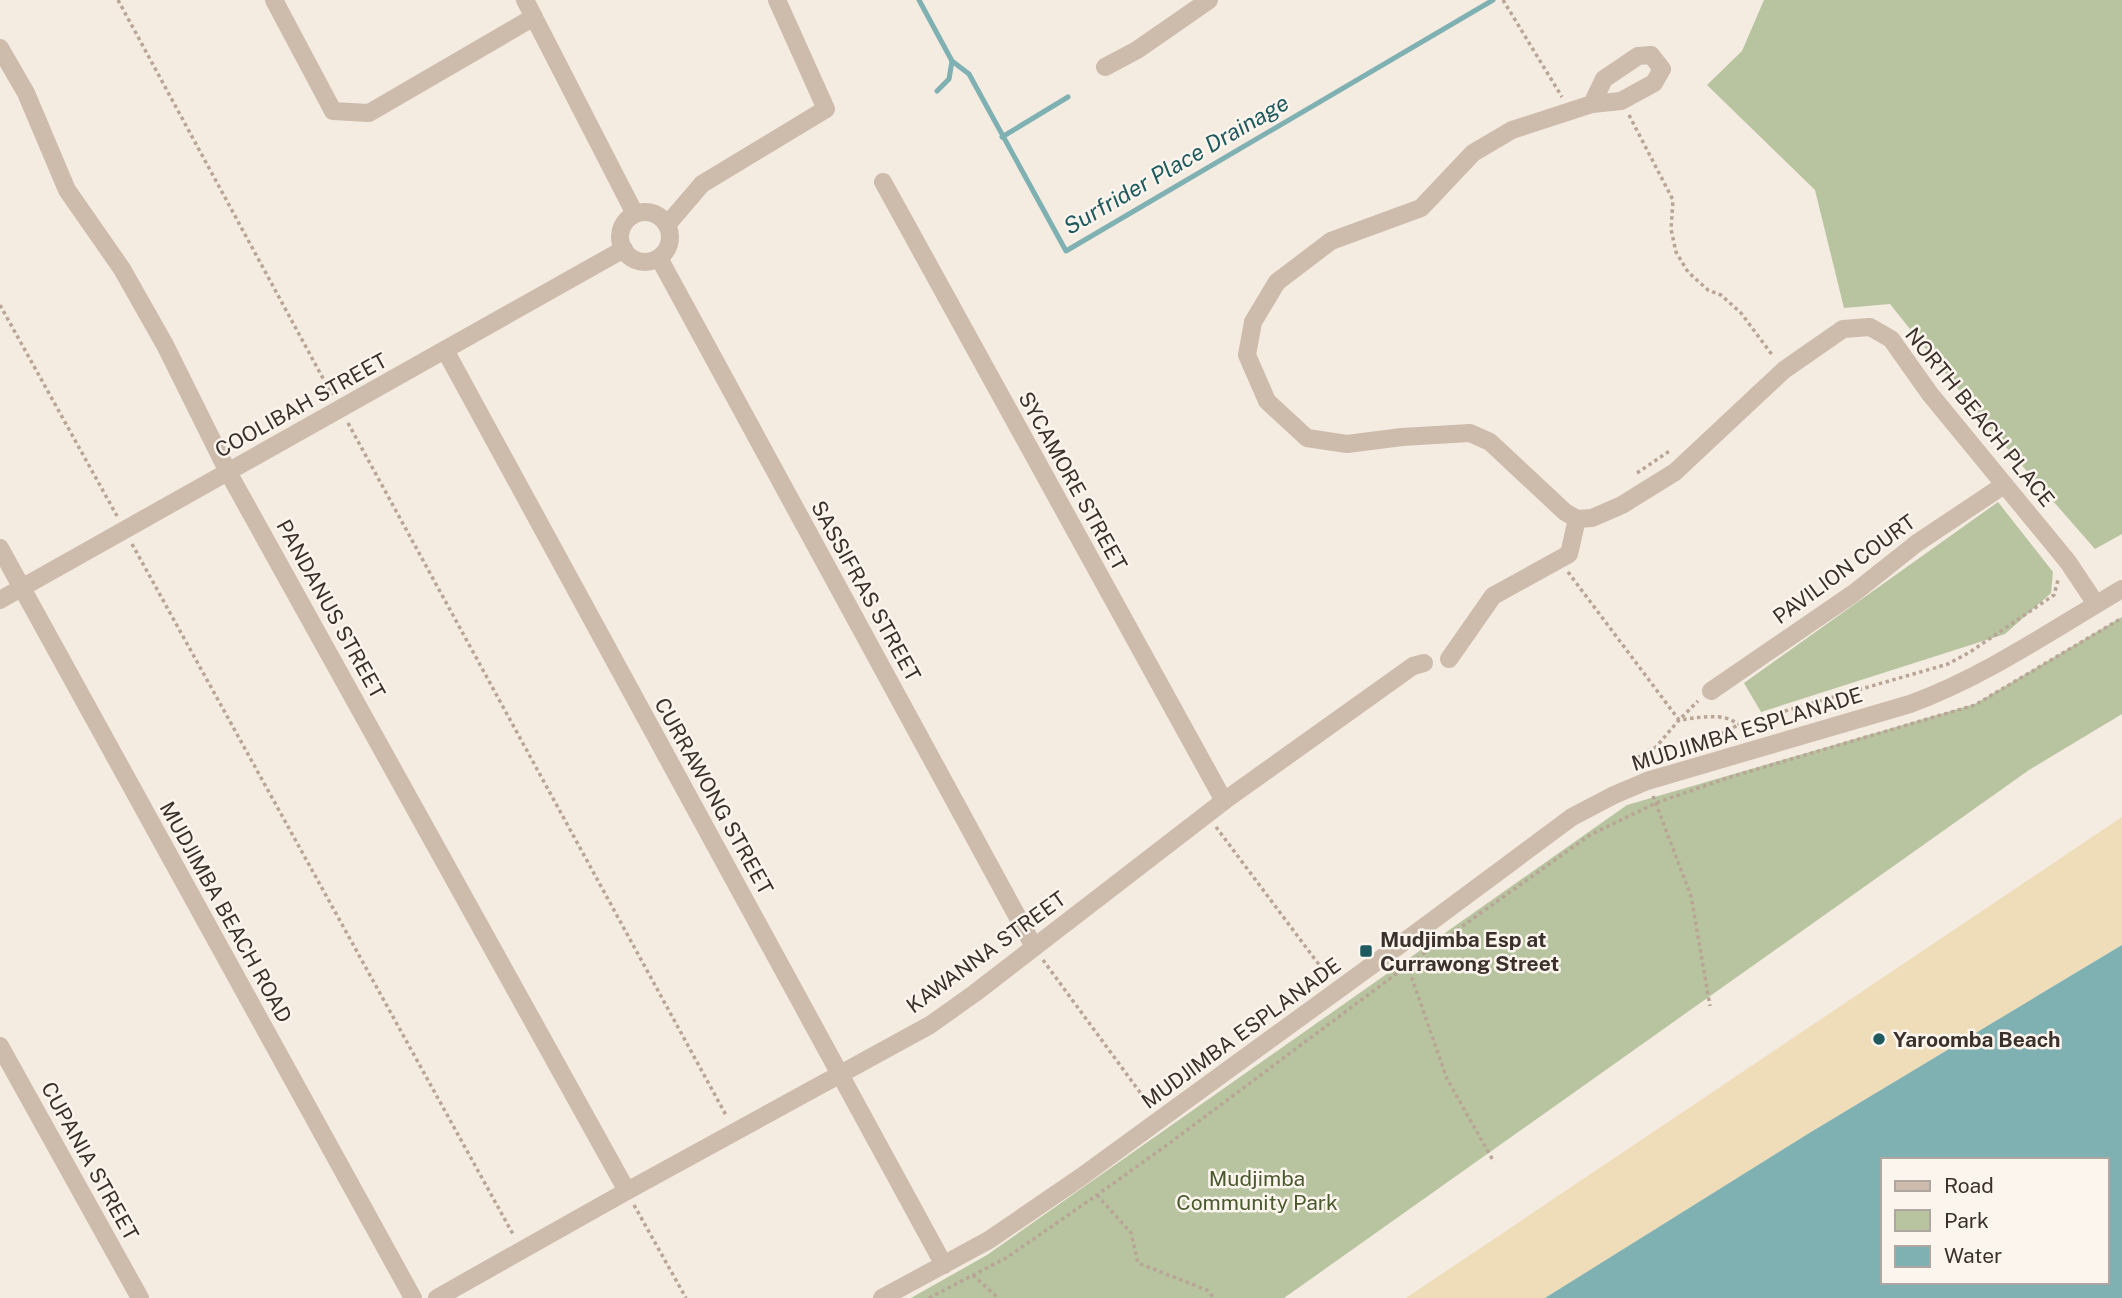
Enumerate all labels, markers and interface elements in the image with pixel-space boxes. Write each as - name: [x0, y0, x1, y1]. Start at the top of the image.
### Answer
- water label: Surfrider Place Drainage: [1059, 88, 1293, 240]
- street label: NORTH BEACH PLACE: [1900, 322, 2060, 512]
- street label: COOLIBAH STREET: [211, 347, 391, 463]
- street label: SYCAMORE STREET: [1013, 387, 1133, 575]
- street label: SASSIFRAS STREET: [806, 496, 926, 686]
- street label: PAVILION COURT: [1768, 509, 1920, 629]
- street label: PANDANUS STREET: [271, 515, 391, 703]
- street label: MUDJIMBA ESPLANADE: [1628, 682, 1866, 776]
- street label: CURRAWONG STREET: [649, 693, 779, 899]
- street label: MUDJIMBA BEACH ROAD: [155, 797, 297, 1027]
- street label: KAWANNA STREET: [901, 886, 1071, 1018]
- place label: Mudjimba Esp at Currawong Street: [1380, 927, 1559, 976]
- marker: Mudjimba Esp at Currawong Street: [1358, 943, 1374, 959]
- street label: MUDJIMBA ESPLANADE: [1136, 952, 1346, 1114]
- place label: Yaroomba Beach: [1893, 1027, 2061, 1052]
- marker: Yaroomba Beach: [1871, 1031, 1887, 1047]
- street label: CUPANIA STREET: [36, 1077, 144, 1245]
- legend: [1881, 1158, 2108, 1284]
- park label: Mudjimba Community Park: [1176, 1166, 1338, 1215]
- text: Road: [1944, 1173, 1994, 1198]
- text: Park: [1944, 1208, 1989, 1233]
- text: Water: [1944, 1243, 2002, 1268]

